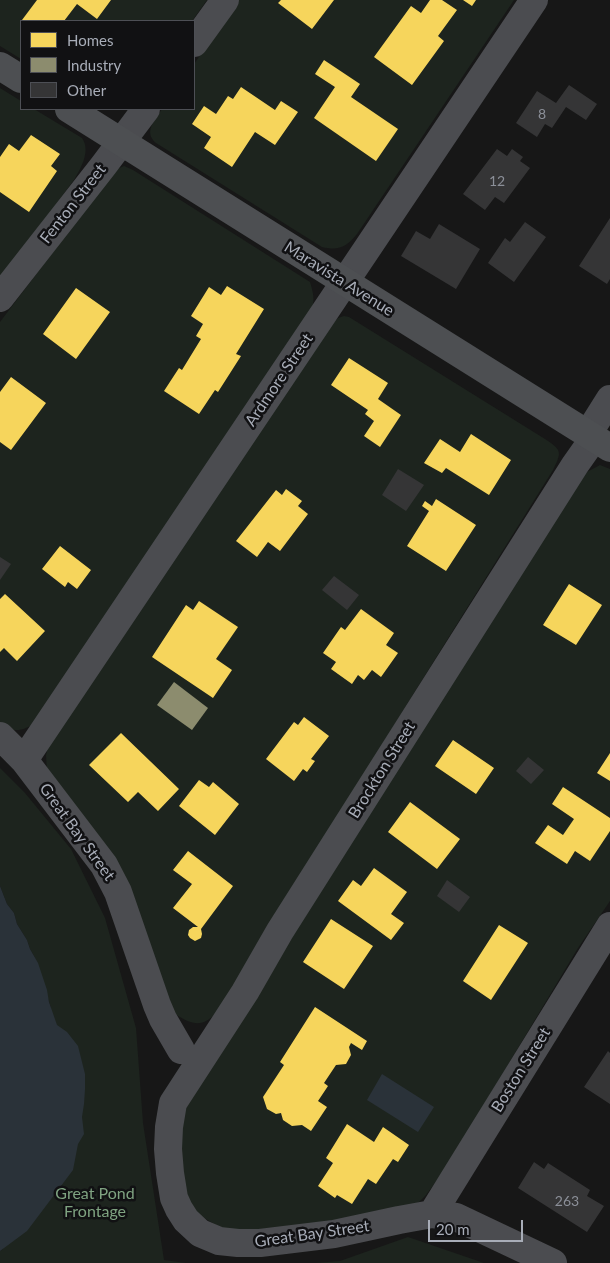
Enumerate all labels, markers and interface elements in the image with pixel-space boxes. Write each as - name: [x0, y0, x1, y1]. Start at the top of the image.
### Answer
- legend: [20, 20, 195, 110]
- text: Homes: [67, 31, 113, 49]
- text: Industry: [67, 56, 121, 74]
- text: Other: [67, 81, 106, 99]
- house number: 8: [538, 106, 546, 122]
- street label: Fenton Street: [36, 160, 110, 248]
- house number: 12: [489, 173, 505, 189]
- street label: Maravista Avenue: [281, 238, 397, 320]
- street label: Ardmore Street: [241, 330, 317, 430]
- street label: Brockton Street: [345, 718, 419, 822]
- street label: Great Bay Street: [35, 780, 119, 884]
- street label: Boston Street: [487, 1024, 555, 1116]
- park label: Great Pond Frontage: [55, 1184, 135, 1222]
- house number: 263: [555, 1193, 579, 1209]
- scale bar: [430, 1210, 525, 1242]
- street label: Great Bay Street: [253, 1216, 371, 1252]
- text: 20 m: [436, 1220, 470, 1238]

